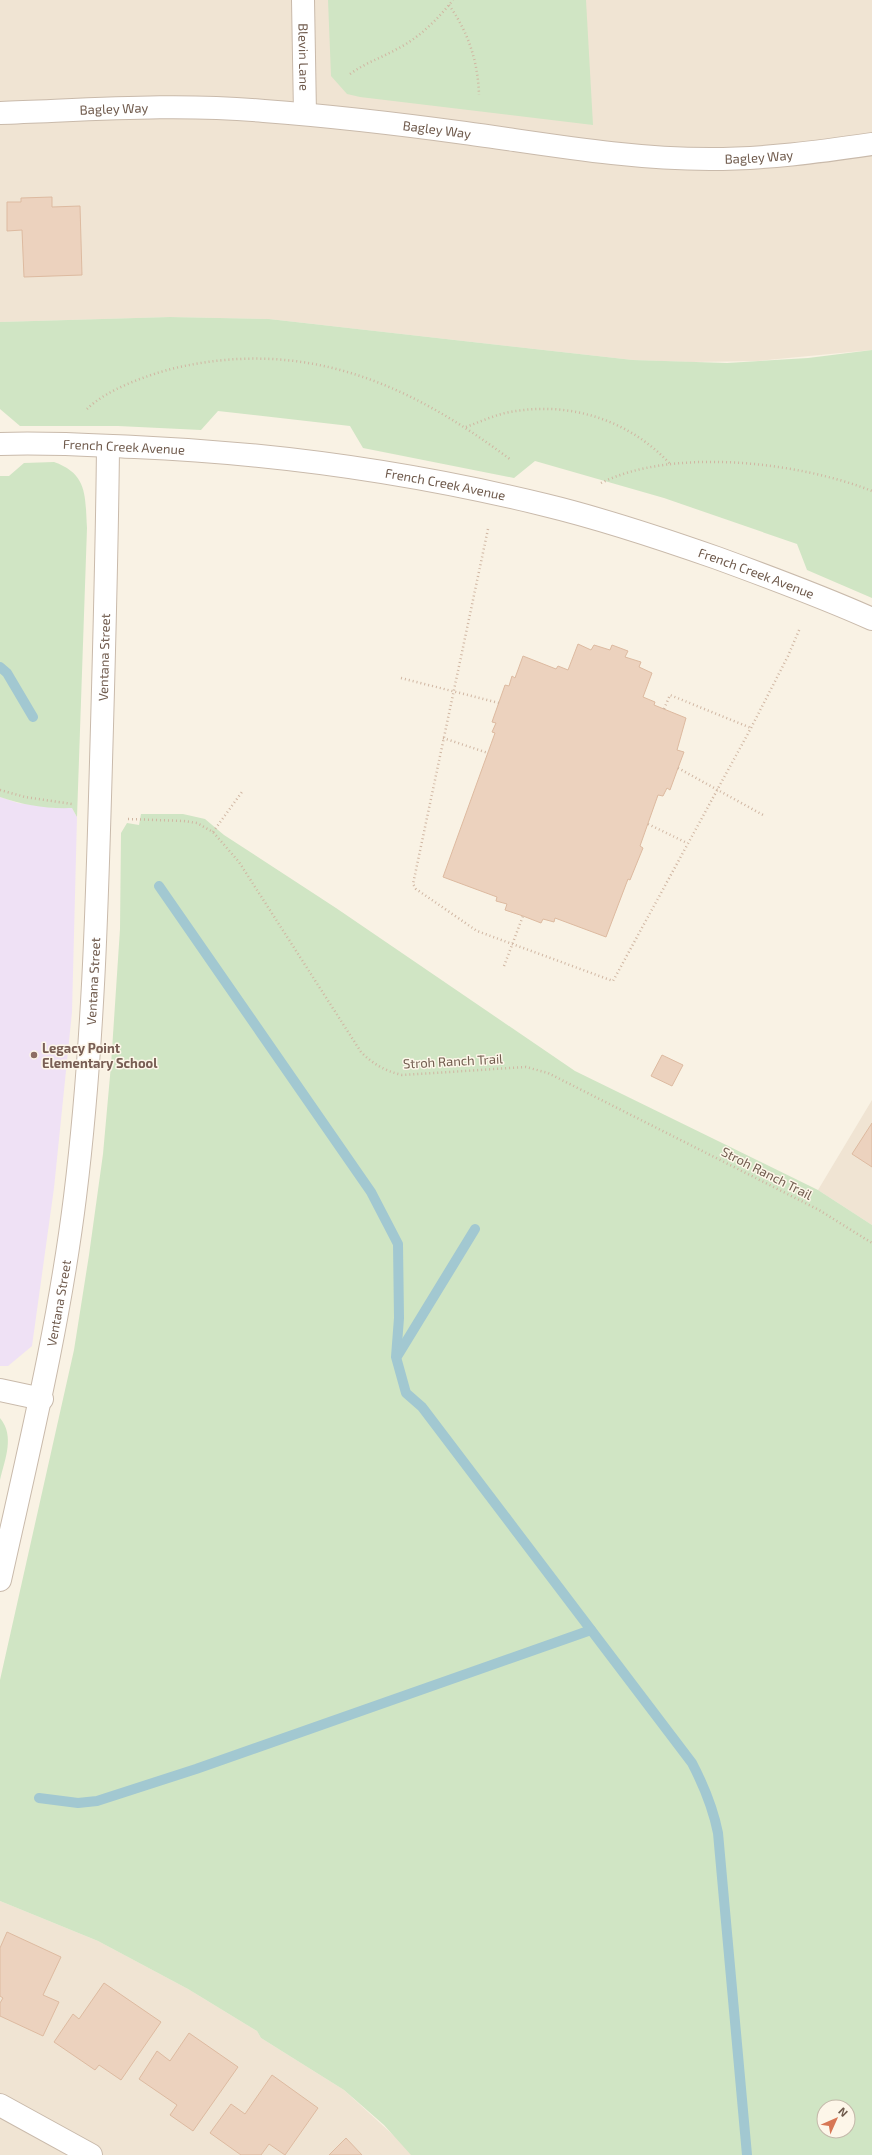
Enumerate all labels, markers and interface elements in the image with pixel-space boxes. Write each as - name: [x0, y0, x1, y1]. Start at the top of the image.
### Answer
- street label: Blevin Lane: [295, 23, 313, 91]
- street label: Bagley Way: [79, 100, 149, 118]
- street label: Bagley Way: [402, 117, 472, 142]
- street label: Bagley Way: [724, 146, 794, 167]
- street label: French Creek Avenue: [63, 436, 186, 458]
- street label: French Creek Avenue: [384, 465, 507, 504]
- street label: French Creek Avenue: [696, 544, 817, 602]
- street label: Ventana Street: [95, 613, 113, 701]
- street label: Ventana Street: [83, 937, 103, 1026]
- place label: Legacy Point Elementary School: [42, 1040, 158, 1071]
- marker: Legacy Point Elementary School: [29, 1050, 39, 1060]
- street label: Stroh Ranch Trail: [403, 1050, 504, 1072]
- street label: Stroh Ranch Trail: [719, 1143, 815, 1203]
- street label: Ventana Street: [43, 1259, 74, 1348]
- north arrow: [816, 2099, 856, 2139]
- text: N: [836, 2104, 851, 2119]

